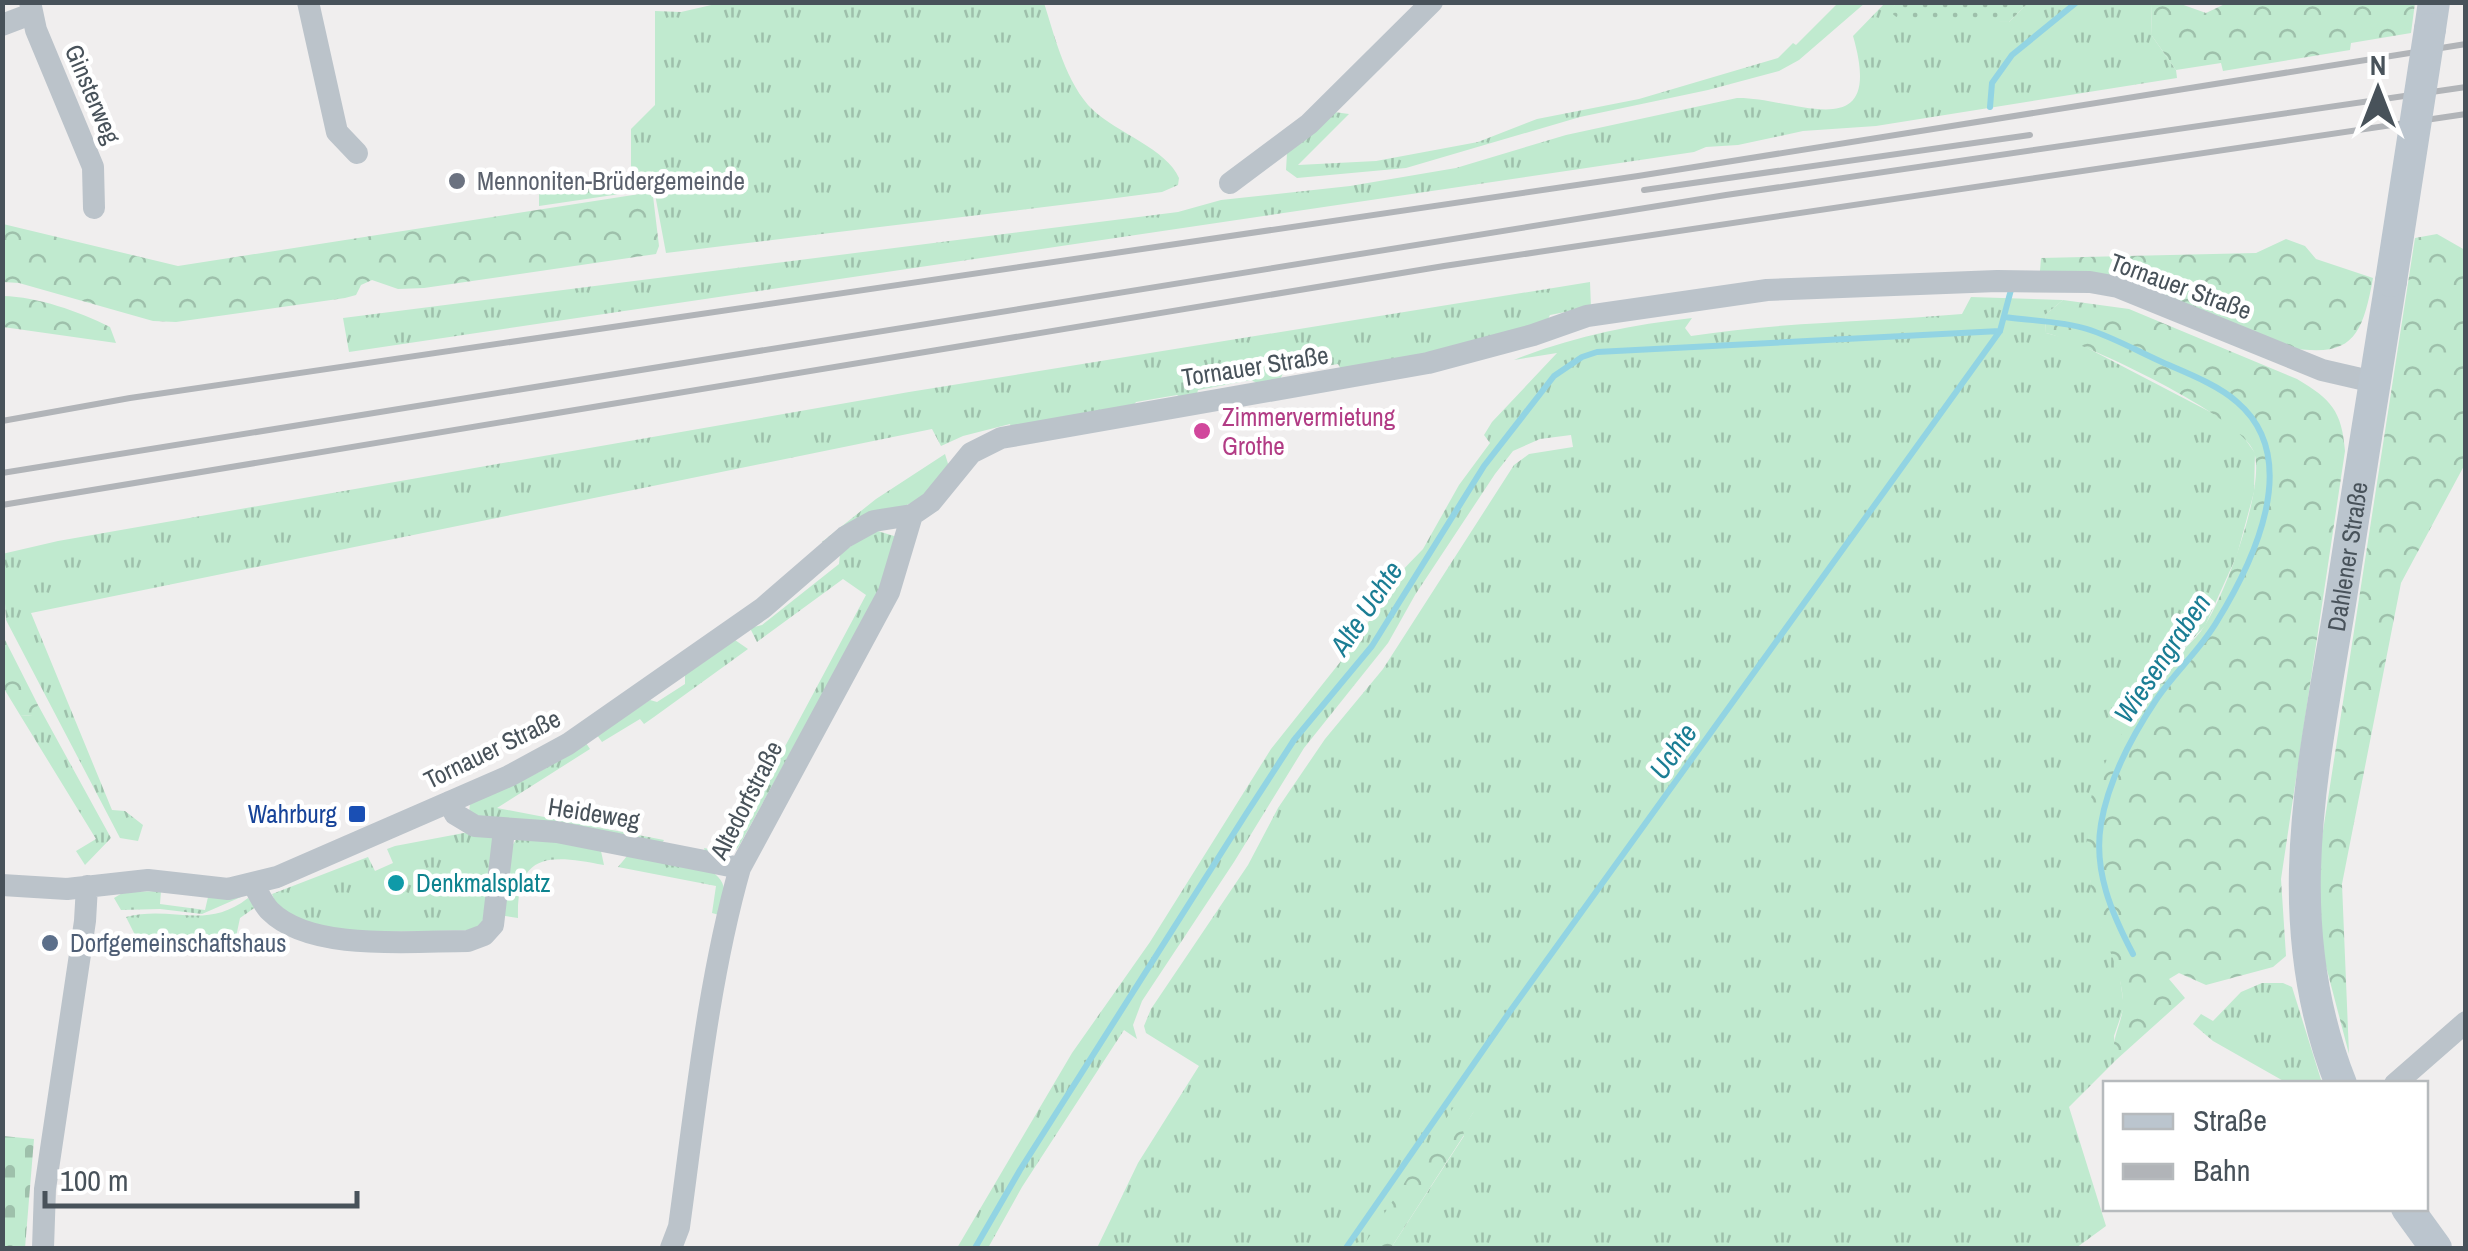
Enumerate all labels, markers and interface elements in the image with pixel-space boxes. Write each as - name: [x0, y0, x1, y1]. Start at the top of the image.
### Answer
- street label: Ginsterweg: [57, 39, 129, 149]
- north arrow: [2328, 40, 2428, 140]
- text: N: [2370, 46, 2386, 84]
- place label: Mennoniten-Brüdergemeinde: [477, 164, 745, 198]
- marker: Mennoniten-Brüdergemeinde: [446, 170, 468, 192]
- street label: Tornauer Straße: [2106, 245, 2256, 327]
- street label: Tornauer Straße: [1179, 338, 1331, 394]
- place label: Zimmervermietung Grothe: [1222, 400, 1396, 463]
- marker: Zimmervermietung Grothe: [1191, 420, 1213, 442]
- street label: Dahlener Straße: [2319, 480, 2376, 634]
- water label: Alte Uchte: [1320, 553, 1411, 664]
- water label: Wiesengraben: [2105, 586, 2219, 730]
- street label: Tornauer Straße: [418, 701, 566, 797]
- water label: Uchte: [1640, 716, 1706, 786]
- street label: Altedorfstraße: [701, 735, 790, 866]
- street label: Heideweg: [546, 789, 643, 837]
- place label: Wahrburg: [248, 797, 338, 831]
- marker: Wahrburg: [346, 803, 368, 825]
- place label: Denkmalsplatz: [416, 866, 550, 900]
- marker: Denkmalsplatz: [385, 872, 407, 894]
- place label: Dorfgemeinschaftshaus: [70, 926, 287, 960]
- marker: Dorfgemeinschaftshaus: [39, 932, 61, 954]
- legend: [2103, 1081, 2428, 1211]
- text: Straße: [2193, 1100, 2267, 1140]
- scale bar: [45, 1146, 358, 1208]
- text: Bahn: [2193, 1150, 2250, 1190]
- text: 100 m: [60, 1160, 128, 1200]

